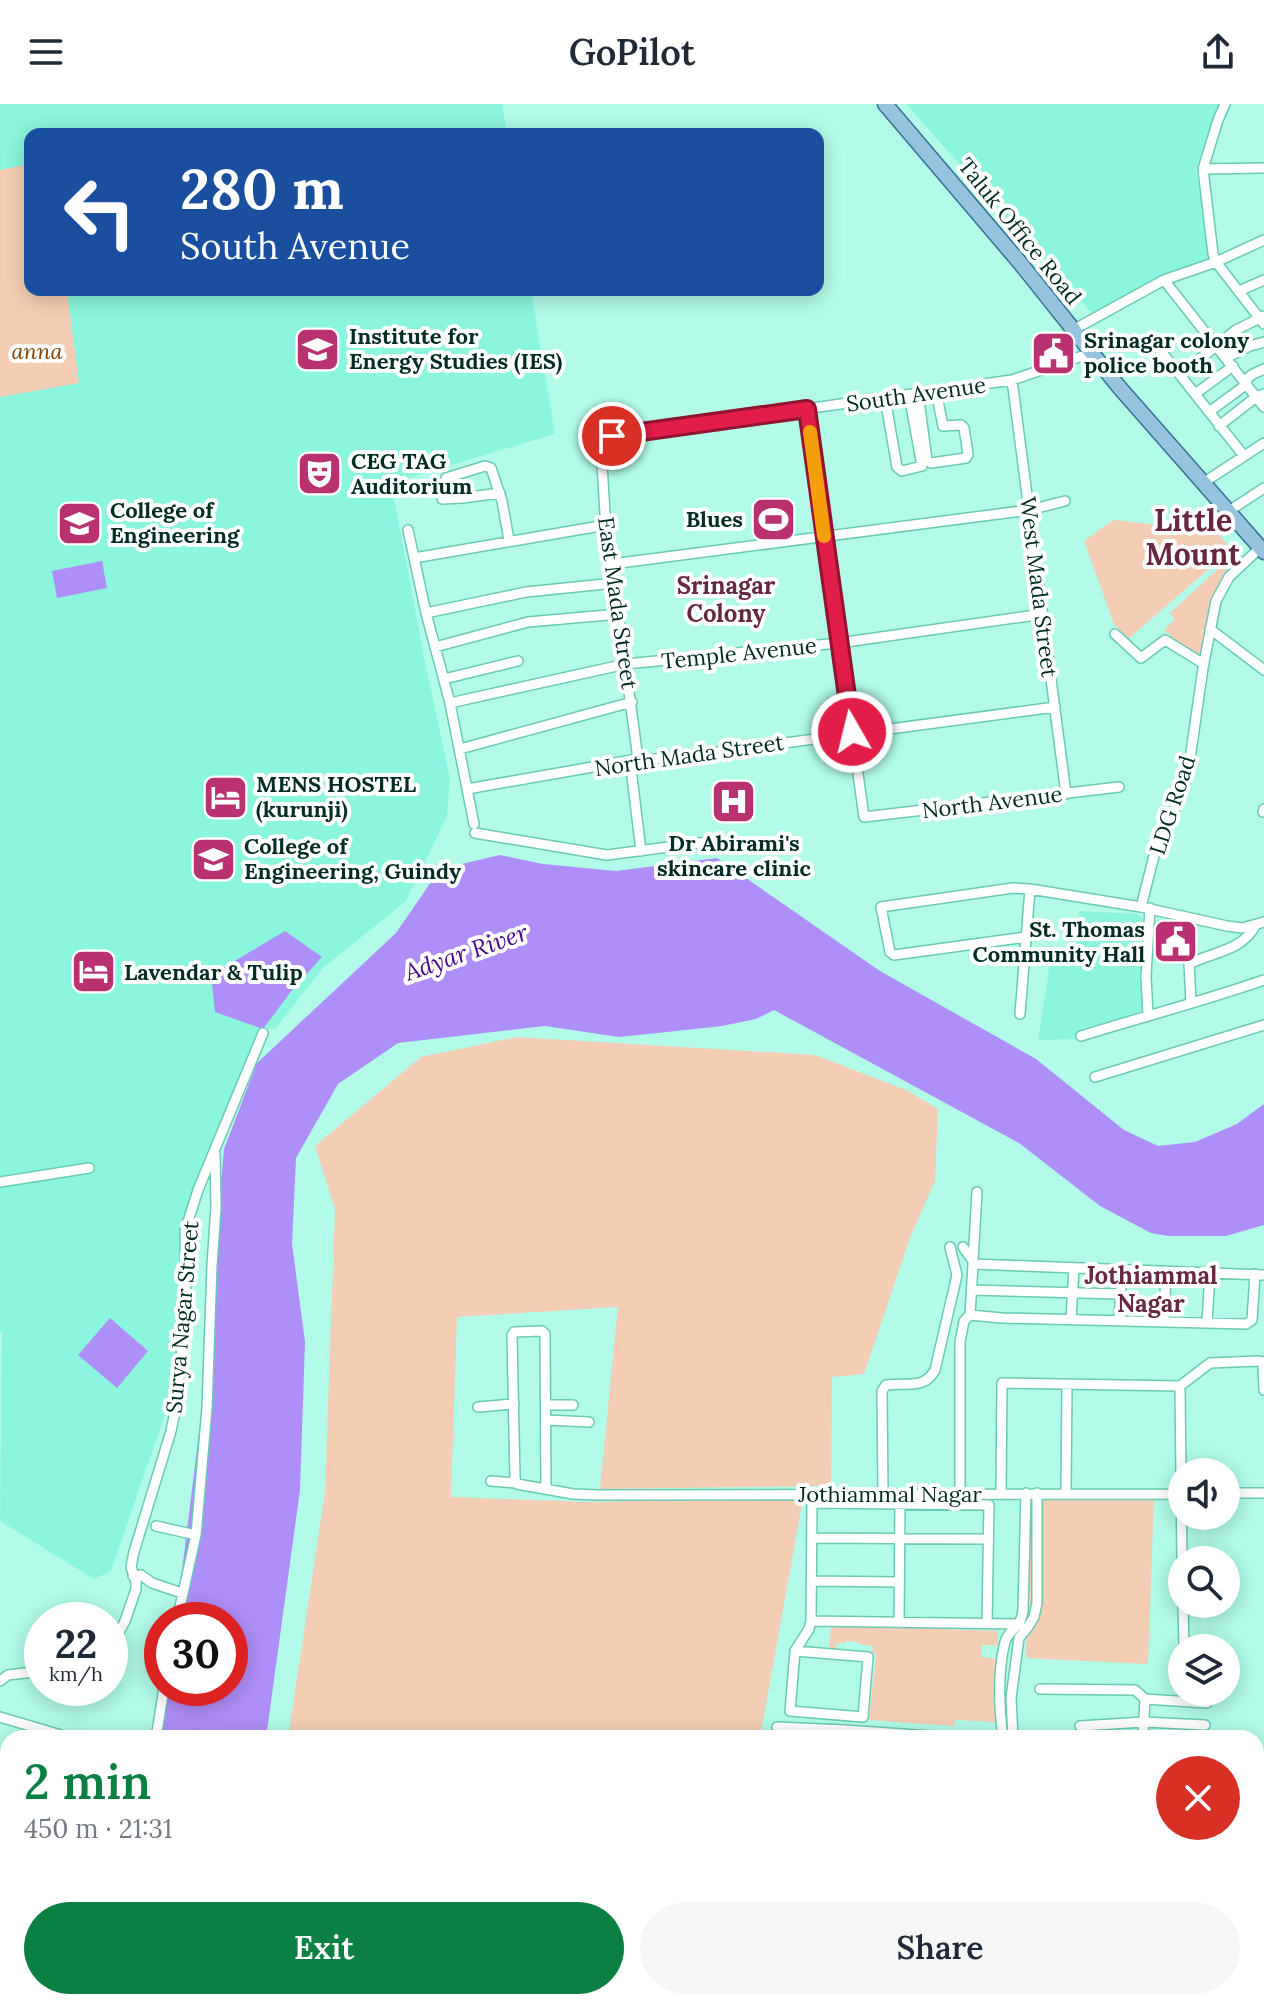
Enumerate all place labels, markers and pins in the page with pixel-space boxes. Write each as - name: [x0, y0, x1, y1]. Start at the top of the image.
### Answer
- place label: Institute for Energy Studies (IES): [349, 322, 562, 375]
- school or university icon: Institute for Energy Studies (IES): [294, 325, 342, 373]
- place label: Srinagar colony police booth: [1084, 326, 1250, 379]
- public building icon: Srinagar colony police booth: [1029, 329, 1077, 377]
- pin: [578, 402, 646, 470]
- place label: CEG TAG Auditorium: [351, 447, 472, 500]
- theatre icon: CEG TAG Auditorium: [296, 450, 344, 498]
- sports icon: Blues: [750, 495, 798, 543]
- place label: College of Engineering: [110, 496, 240, 549]
- school or university icon: College of Engineering: [55, 499, 103, 547]
- place label: Blues: [686, 505, 743, 533]
- place label: MENS HOSTEL (kurunji): [256, 770, 416, 823]
- hotel icon: MENS HOSTEL (kurunji): [201, 773, 249, 821]
- hospital icon: Dr Abirami's skincare clinic: [710, 778, 758, 826]
- place label: Dr Abirami's skincare clinic: [657, 829, 812, 882]
- place label: College of Engineering, Guindy: [244, 832, 462, 885]
- school or university icon: College of Engineering, Guindy: [189, 835, 237, 883]
- place label: St. Thomas Community Hall: [973, 915, 1145, 968]
- public building icon: St. Thomas Community Hall: [1152, 918, 1200, 966]
- hotel icon: Lavendar & Tulip: [69, 948, 117, 996]
- place label: Lavendar & Tulip: [124, 958, 303, 986]

